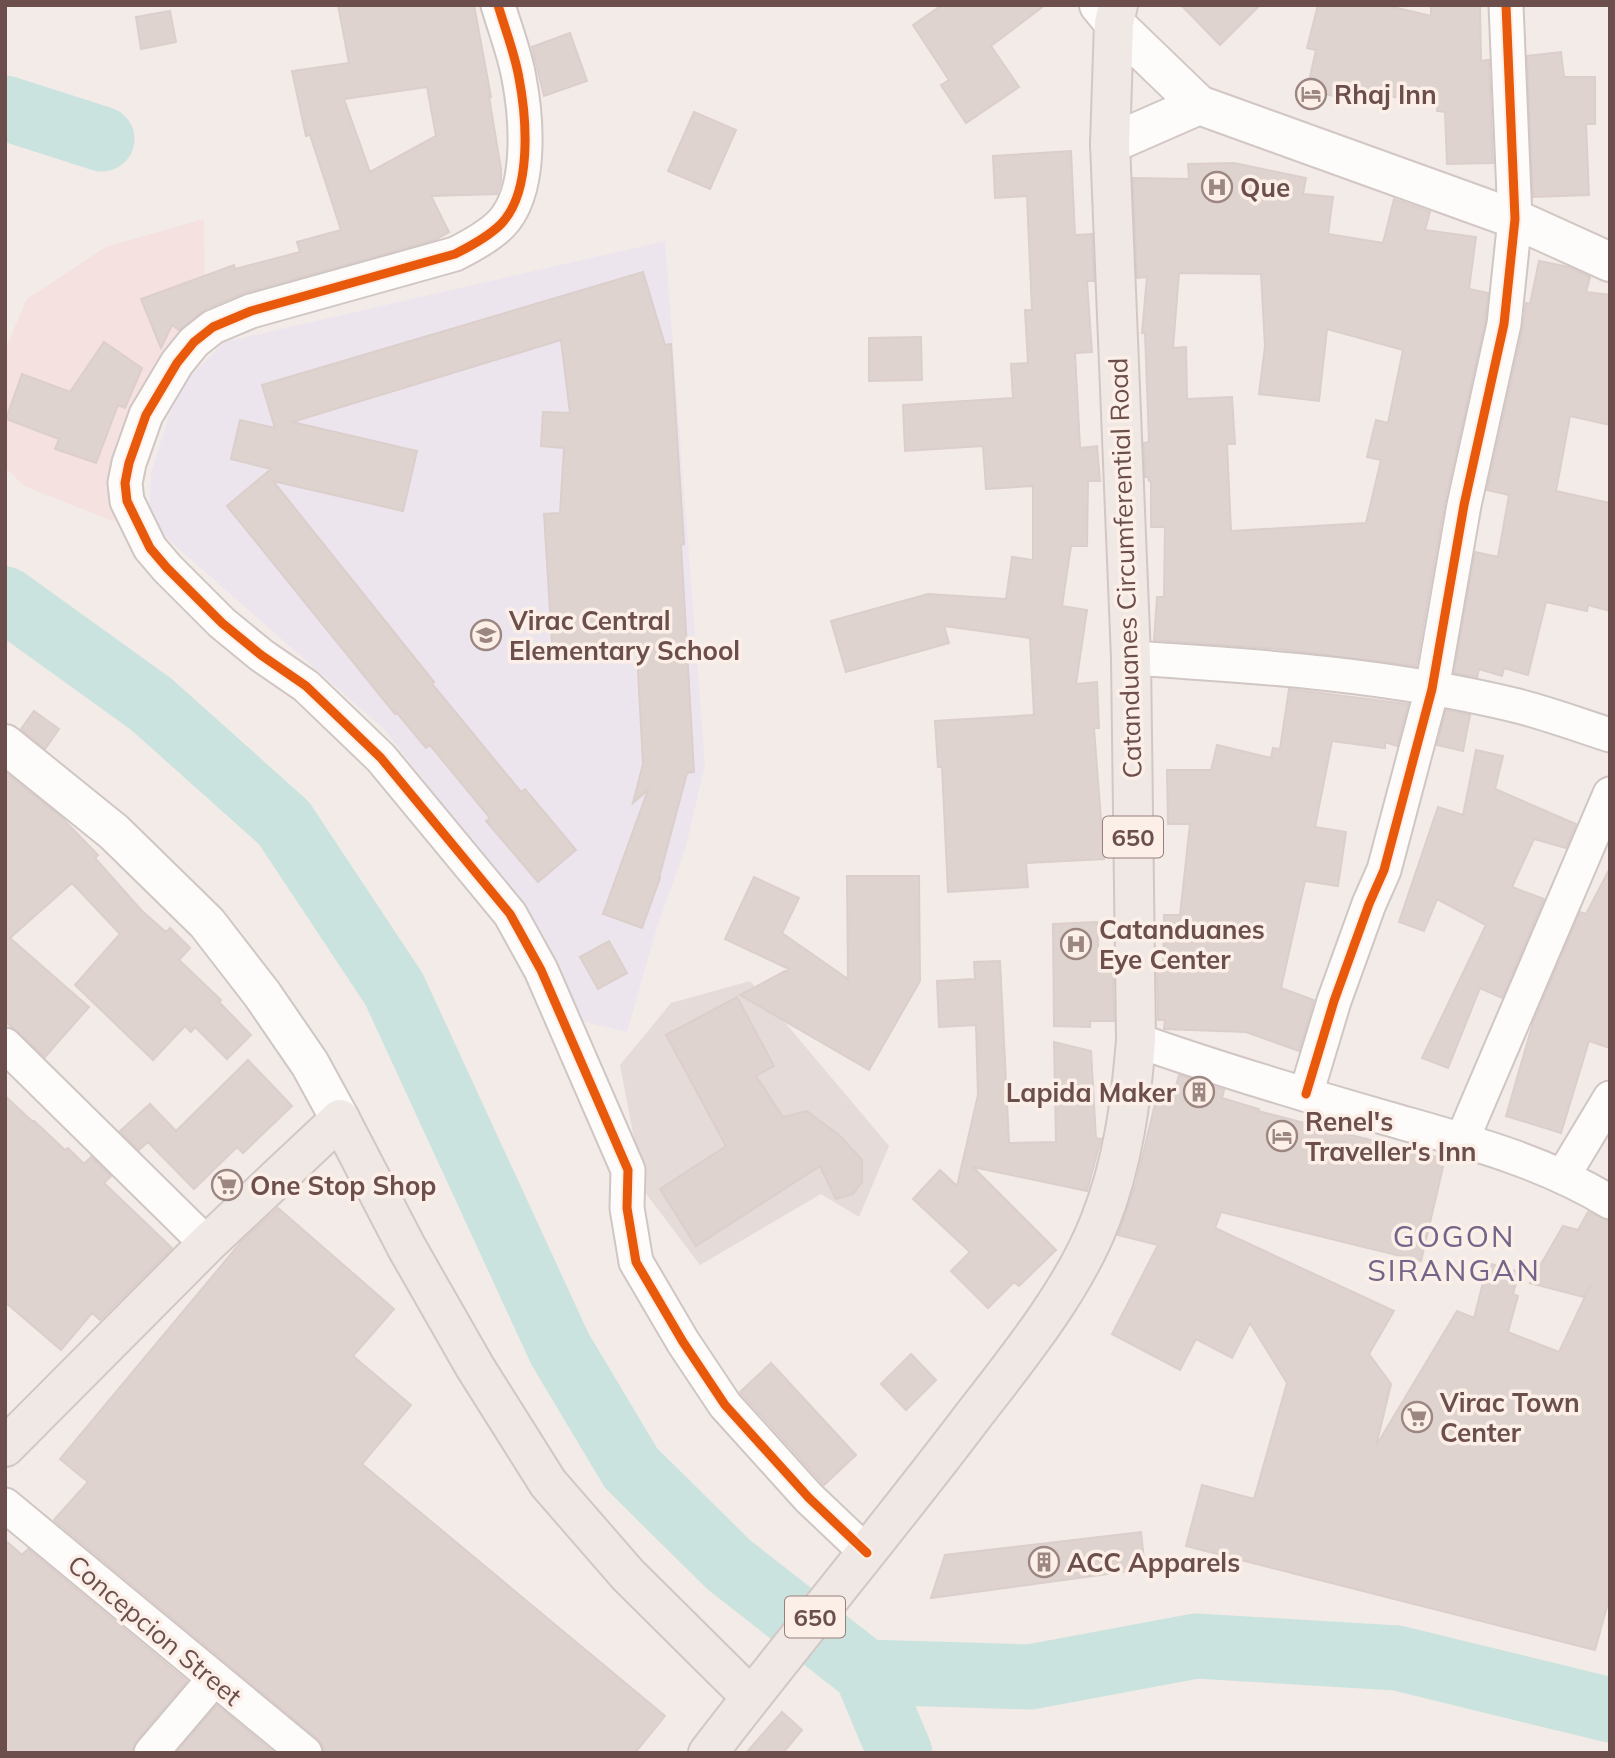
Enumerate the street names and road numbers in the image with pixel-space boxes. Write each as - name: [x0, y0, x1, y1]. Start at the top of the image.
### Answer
- street label: Catanduanes Circumferential Road: [1101, 357, 1149, 779]
- road number: 650: [1103, 816, 1163, 858]
- street label: Concepcion Street: [61, 1548, 249, 1712]
- road number: 650: [785, 1596, 845, 1638]

